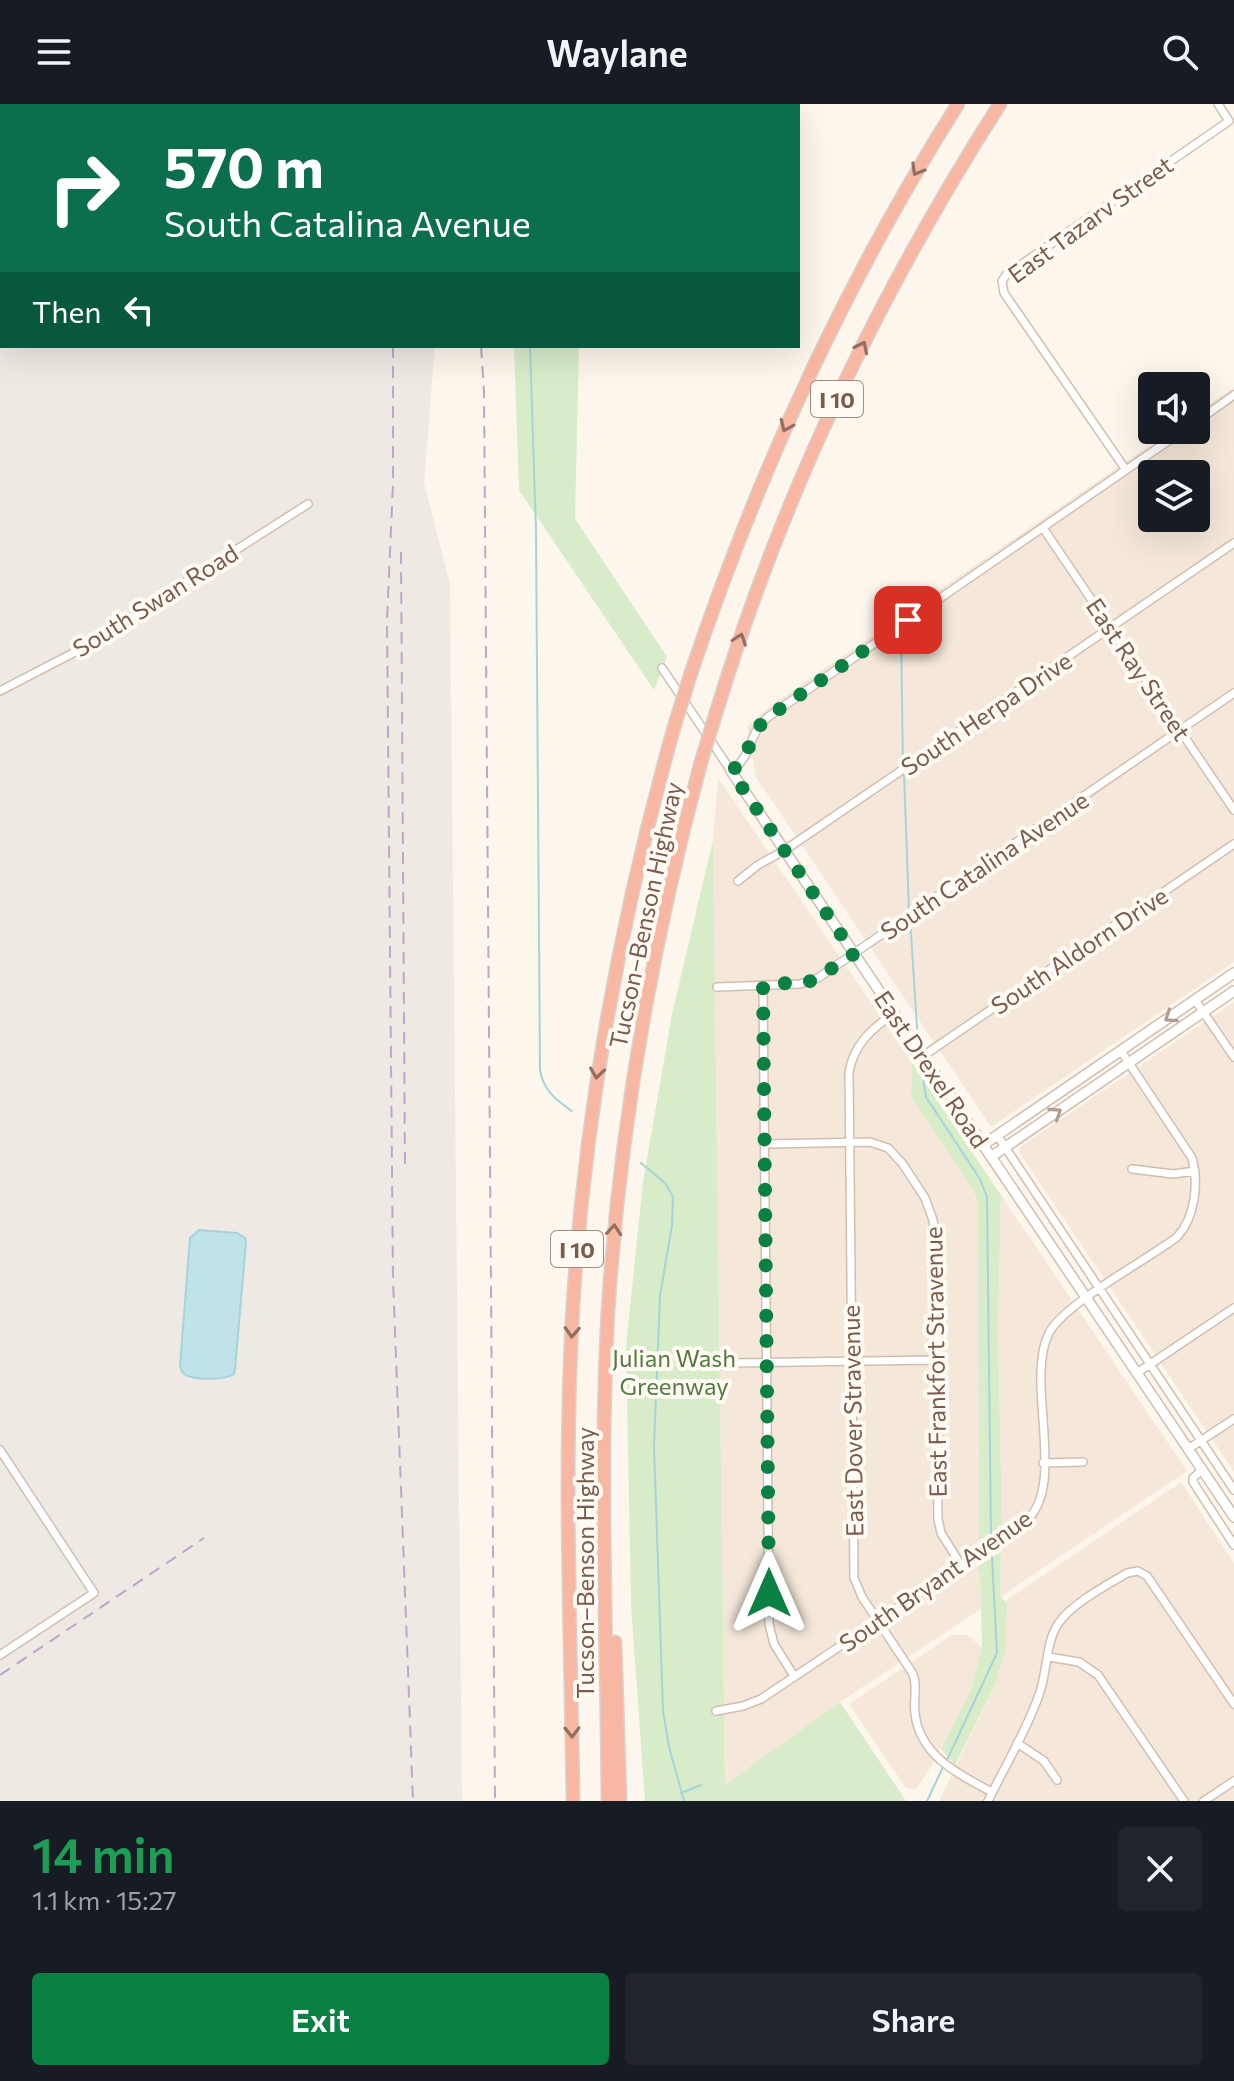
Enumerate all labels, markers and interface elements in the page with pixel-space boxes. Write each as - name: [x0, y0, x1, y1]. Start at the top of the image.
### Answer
- icon: menu: [32, 30, 76, 74]
- text: Waylane: [546, 30, 688, 74]
- icon: search: [1158, 30, 1202, 74]
- text: 570 m: [164, 131, 324, 200]
- icon: right: [32, 136, 136, 240]
- street label: East Tazarv Street: [1002, 149, 1178, 289]
- one-way arrow: [911, 161, 927, 176]
- text: South Catalina Avenue: [164, 200, 531, 244]
- icon: left: [117, 288, 161, 332]
- text: Then: [32, 292, 101, 329]
- one-way arrow: [852, 341, 868, 356]
- map controls: [1138, 372, 1210, 532]
- button: sound: [1138, 372, 1210, 444]
- road number: I 10: [811, 381, 863, 417]
- one-way arrow: [779, 418, 795, 433]
- button: layers: [1138, 460, 1210, 532]
- street label: South Swan Road: [67, 538, 243, 662]
- pin: [874, 586, 942, 654]
- street label: East Ray Street: [1081, 592, 1197, 746]
- icon: arrive: [886, 598, 930, 642]
- one-way arrow: [731, 632, 747, 646]
- street label: South Herpa Drive: [895, 645, 1077, 781]
- street label: Tucson–Benson Highway: [603, 779, 687, 1051]
- street label: South Catalina Avenue: [875, 785, 1093, 945]
- street label: South Aldorn Drive: [985, 880, 1173, 1020]
- street label: East Drexel Road: [869, 985, 995, 1153]
- one-way arrow: [1164, 1007, 1178, 1022]
- one-way arrow: [589, 1067, 606, 1080]
- one-way arrow: [1047, 1107, 1061, 1122]
- one-way arrow: [606, 1223, 623, 1236]
- street label: East Frankfort Stravenue: [918, 1226, 952, 1498]
- road number: I 10: [551, 1231, 603, 1267]
- street label: East Dover Stravenue: [835, 1305, 869, 1537]
- one-way arrow: [563, 1326, 580, 1339]
- park label: Julian Wash Greenway: [612, 1343, 736, 1400]
- street label: Tucson–Benson Highway: [570, 1427, 599, 1699]
- street label: South Bryant Avenue: [833, 1503, 1037, 1657]
- position arrow: [727, 1551, 811, 1635]
- one-way arrow: [563, 1726, 581, 1739]
- text: 14 min: [32, 1824, 174, 1883]
- button: close: [1118, 1827, 1202, 1911]
- text: 1.1 km · 15:27: [32, 1884, 176, 1915]
- button: Exit: [32, 1973, 609, 2065]
- button: Share: [625, 1973, 1202, 2065]

